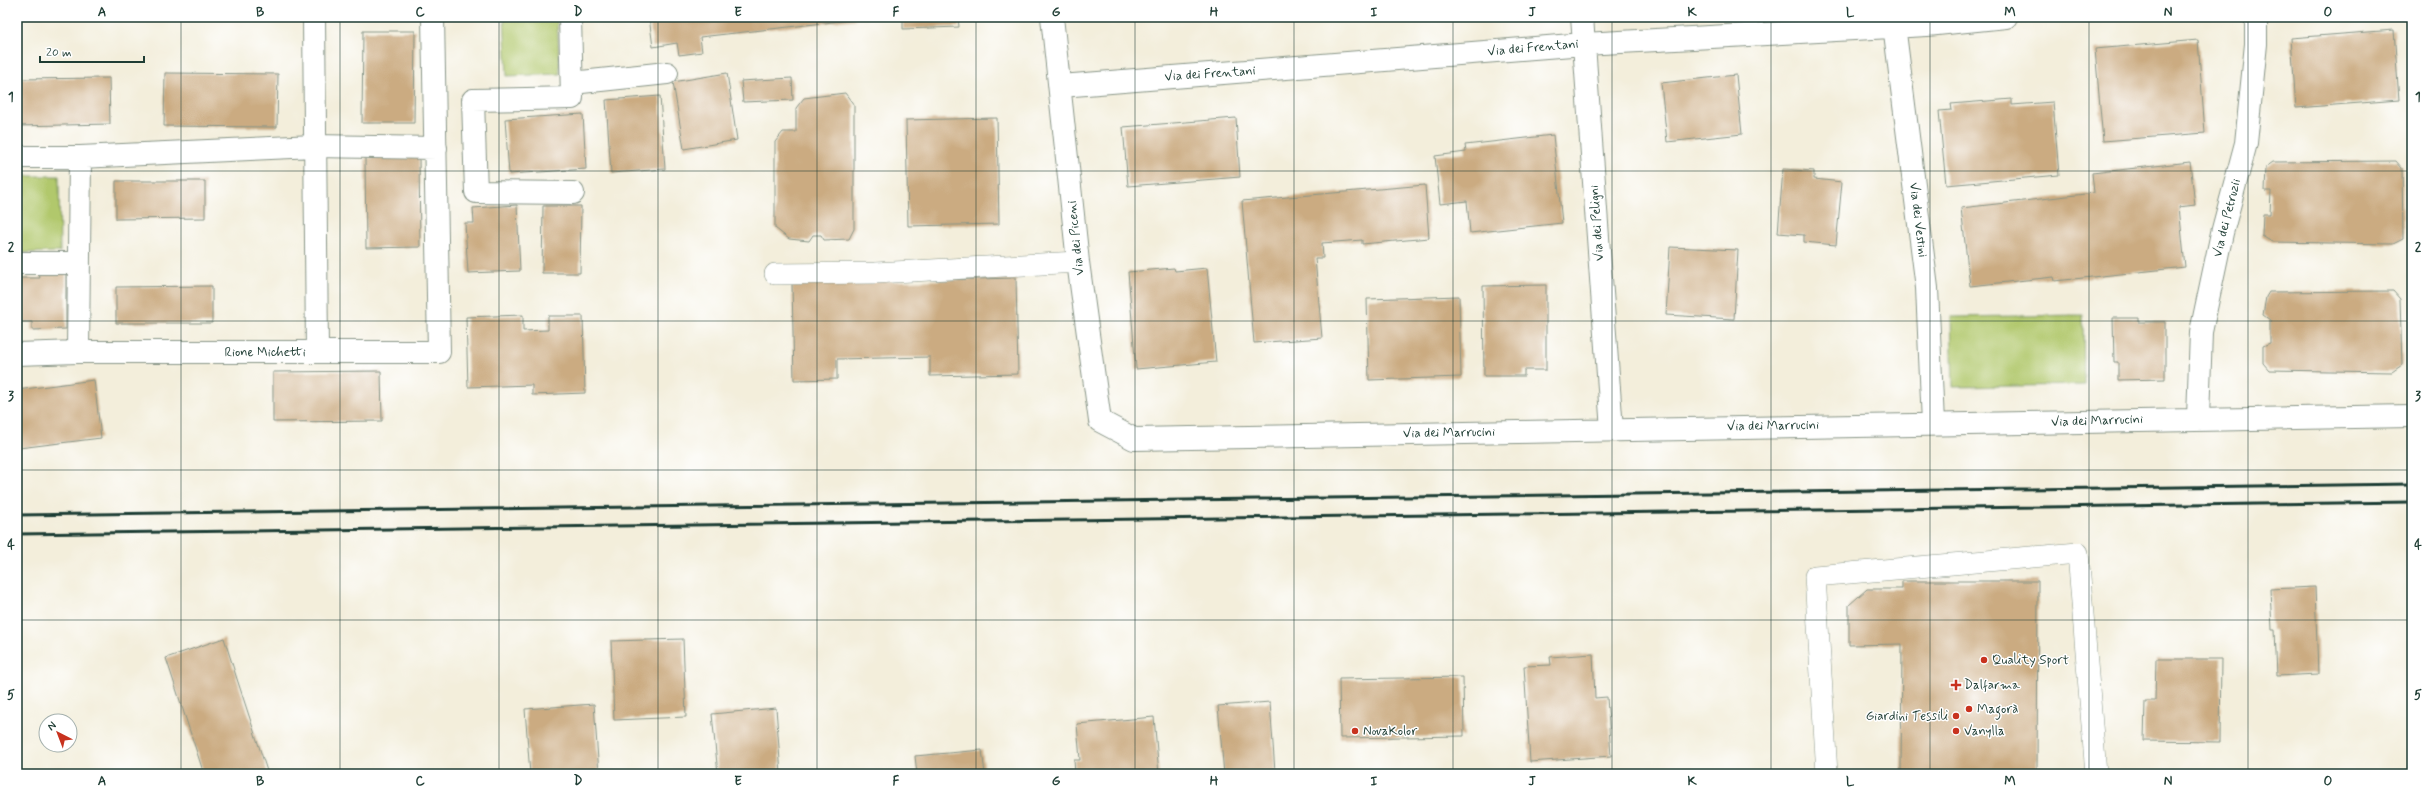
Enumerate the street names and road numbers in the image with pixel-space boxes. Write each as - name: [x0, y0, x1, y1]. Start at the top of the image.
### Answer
- street label: Via dei Frentani: [1487, 36, 1579, 60]
- street label: Via dei Frentani: [1164, 62, 1256, 86]
- street label: Via dei Petruzii: [2209, 177, 2245, 259]
- street label: Via dei Vestini: [1905, 182, 1931, 258]
- street label: Via dei Peligni: [1586, 184, 1608, 262]
- street label: Via dei Piceni: [1064, 200, 1088, 276]
- street label: Rione Michetti: [224, 344, 306, 361]
- street label: Via dei Marrucini: [2051, 411, 2143, 431]
- street label: Via dei Marrucini: [1727, 417, 1819, 435]
- street label: Via dei Marrucini: [1403, 424, 1495, 442]

